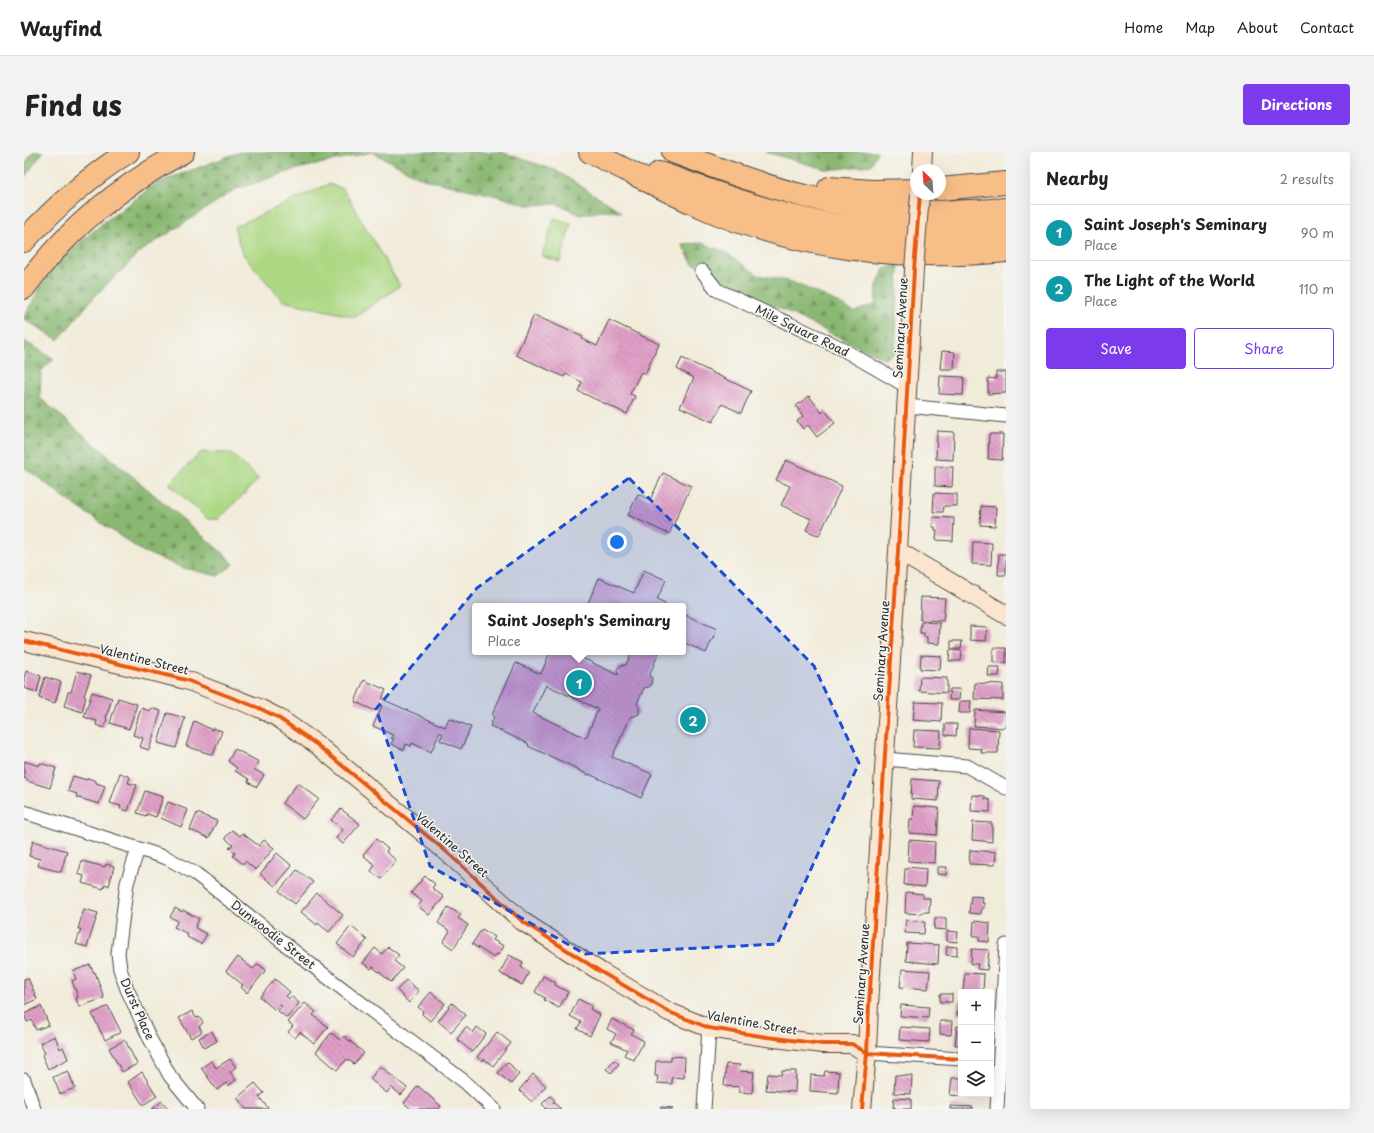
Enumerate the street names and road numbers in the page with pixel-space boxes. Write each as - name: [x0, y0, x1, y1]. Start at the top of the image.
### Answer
- street label: Seminary Avenue: [888, 277, 912, 379]
- street label: Mile Square Road: [753, 300, 852, 361]
- street label: Seminary Avenue: [868, 599, 894, 702]
- street label: Valentine Street: [98, 639, 191, 679]
- street label: Valentine Street: [412, 807, 493, 881]
- street label: Dunwoodie Street: [228, 895, 320, 973]
- street label: Seminary Avenue: [848, 922, 874, 1025]
- street label: Durst Place: [116, 975, 160, 1042]
- street label: Valentine Street: [706, 1005, 799, 1039]

